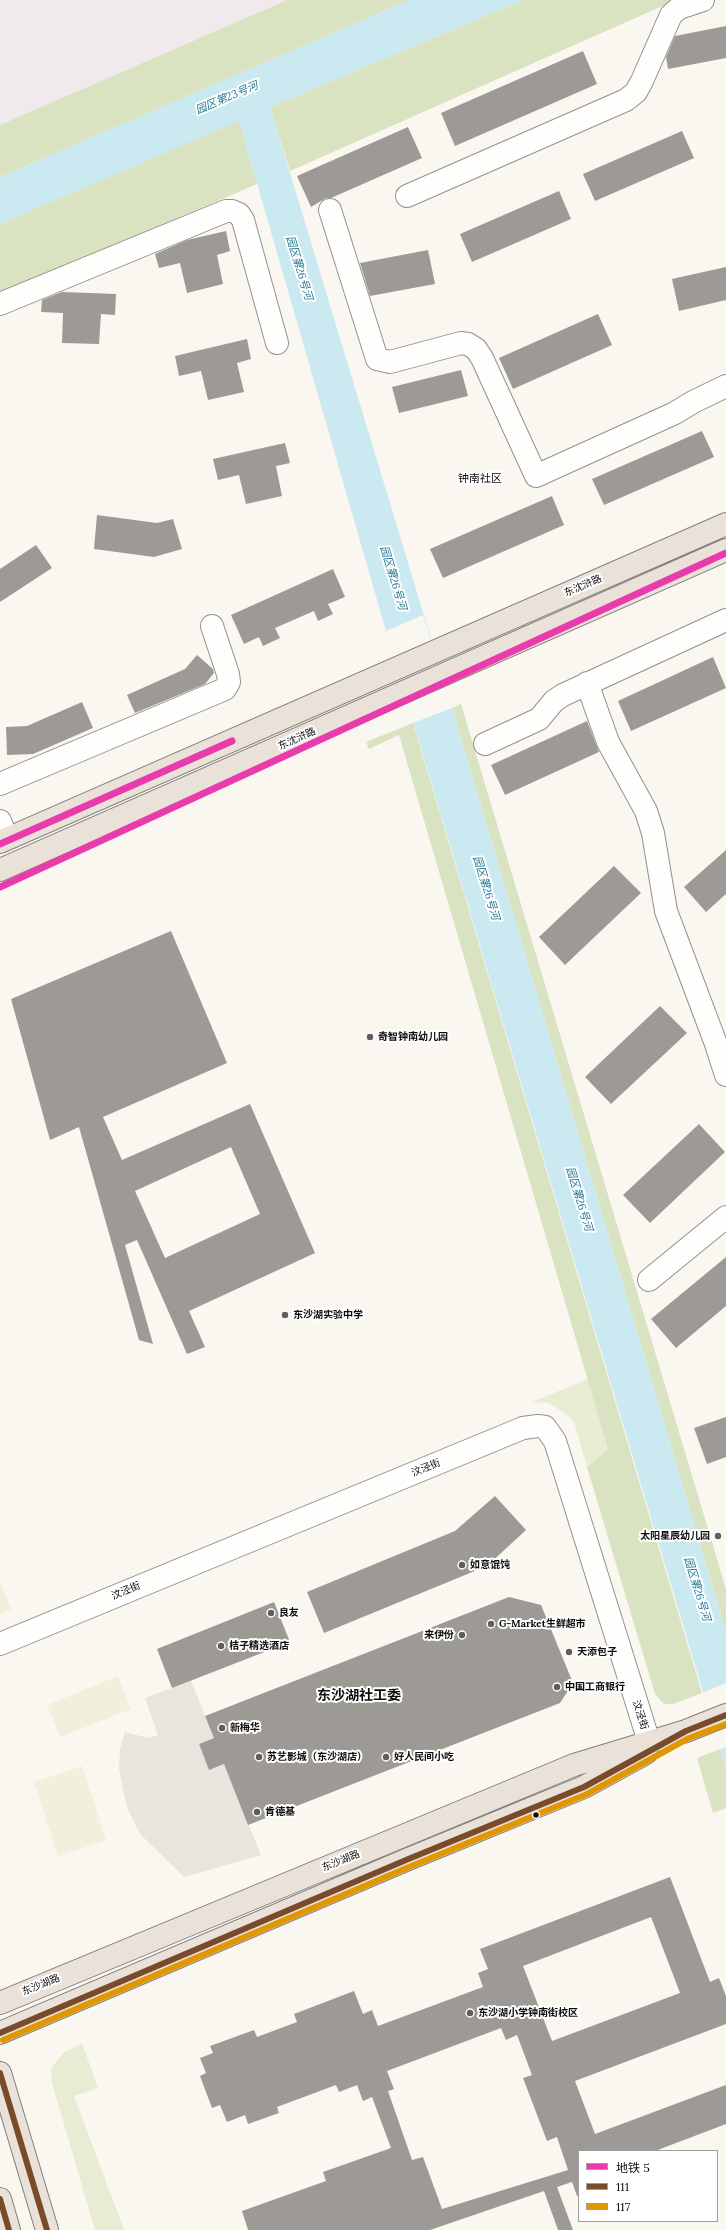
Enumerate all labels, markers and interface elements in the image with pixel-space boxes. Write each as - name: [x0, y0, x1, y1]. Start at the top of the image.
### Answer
- water label: 园区第23号河: [194, 79, 260, 117]
- water label: 园区第26号河: [283, 234, 315, 302]
- district label: 钟南社区: [458, 472, 502, 486]
- water label: 园区第26号河: [377, 544, 409, 612]
- street label: 东沈浒路: [562, 573, 604, 599]
- street label: 东沈浒路: [276, 725, 318, 753]
- water label: 园区第26号河: [470, 854, 502, 922]
- place label: 奇智钟南幼儿园: [378, 1031, 448, 1043]
- marker: 奇智钟南幼儿园: [365, 1032, 375, 1042]
- water label: 园区第26号河: [563, 1165, 595, 1233]
- place label: 东沙湖实验中学: [293, 1309, 363, 1321]
- marker: 东沙湖实验中学: [280, 1310, 290, 1320]
- street label: 汶泾街: [410, 1457, 442, 1479]
- place label: 太阳星辰幼儿园: [640, 1530, 710, 1542]
- marker: 太阳星辰幼儿园: [713, 1531, 723, 1541]
- water label: 园区第26号河: [681, 1555, 713, 1623]
- place label: 如意馄饨: [470, 1559, 510, 1571]
- marker: 如意馄饨: [457, 1560, 467, 1570]
- street label: 汶泾街: [110, 1580, 142, 1602]
- place label: 良友: [279, 1607, 299, 1619]
- marker: 良友: [266, 1608, 276, 1618]
- place label: G-Market生鲜超市: [499, 1618, 586, 1630]
- marker: G-Market生鲜超市: [486, 1619, 496, 1629]
- place label: 来伊份: [424, 1629, 454, 1641]
- marker: 来伊份: [457, 1630, 467, 1640]
- place label: 桔子精选酒店: [229, 1640, 289, 1652]
- marker: 桔子精选酒店: [216, 1641, 226, 1651]
- place label: 天添包子: [577, 1646, 617, 1658]
- marker: 天添包子: [564, 1647, 574, 1657]
- place label: 中国工商银行: [565, 1681, 625, 1693]
- marker: 中国工商银行: [552, 1682, 562, 1692]
- district label: 东沙湖社工委: [317, 1688, 401, 1704]
- street label: 汶泾街: [630, 1699, 650, 1731]
- place label: 新梅华: [230, 1722, 260, 1734]
- marker: 新梅华: [217, 1723, 227, 1733]
- place label: 苏艺影城（东沙湖店）: [267, 1751, 367, 1763]
- place label: 好人民间小吃: [394, 1751, 454, 1763]
- marker: 苏艺影城（东沙湖店）: [254, 1752, 264, 1762]
- marker: 好人民间小吃: [381, 1752, 391, 1762]
- place label: 肯德基: [265, 1806, 295, 1818]
- marker: 肯德基: [252, 1807, 262, 1817]
- unlabelled marker: [531, 1810, 541, 1820]
- street label: 东沙湖路: [320, 1848, 362, 1874]
- street label: 东沙湖路: [20, 1972, 62, 1998]
- place label: 东沙湖小学钟南街校区: [478, 2007, 578, 2019]
- marker: 东沙湖小学钟南街校区: [465, 2008, 475, 2018]
- legend: [578, 2150, 718, 2222]
- text: 地铁 5: [616, 2160, 650, 2175]
- text: 111: [616, 2179, 629, 2194]
- text: 117: [616, 2199, 630, 2214]

